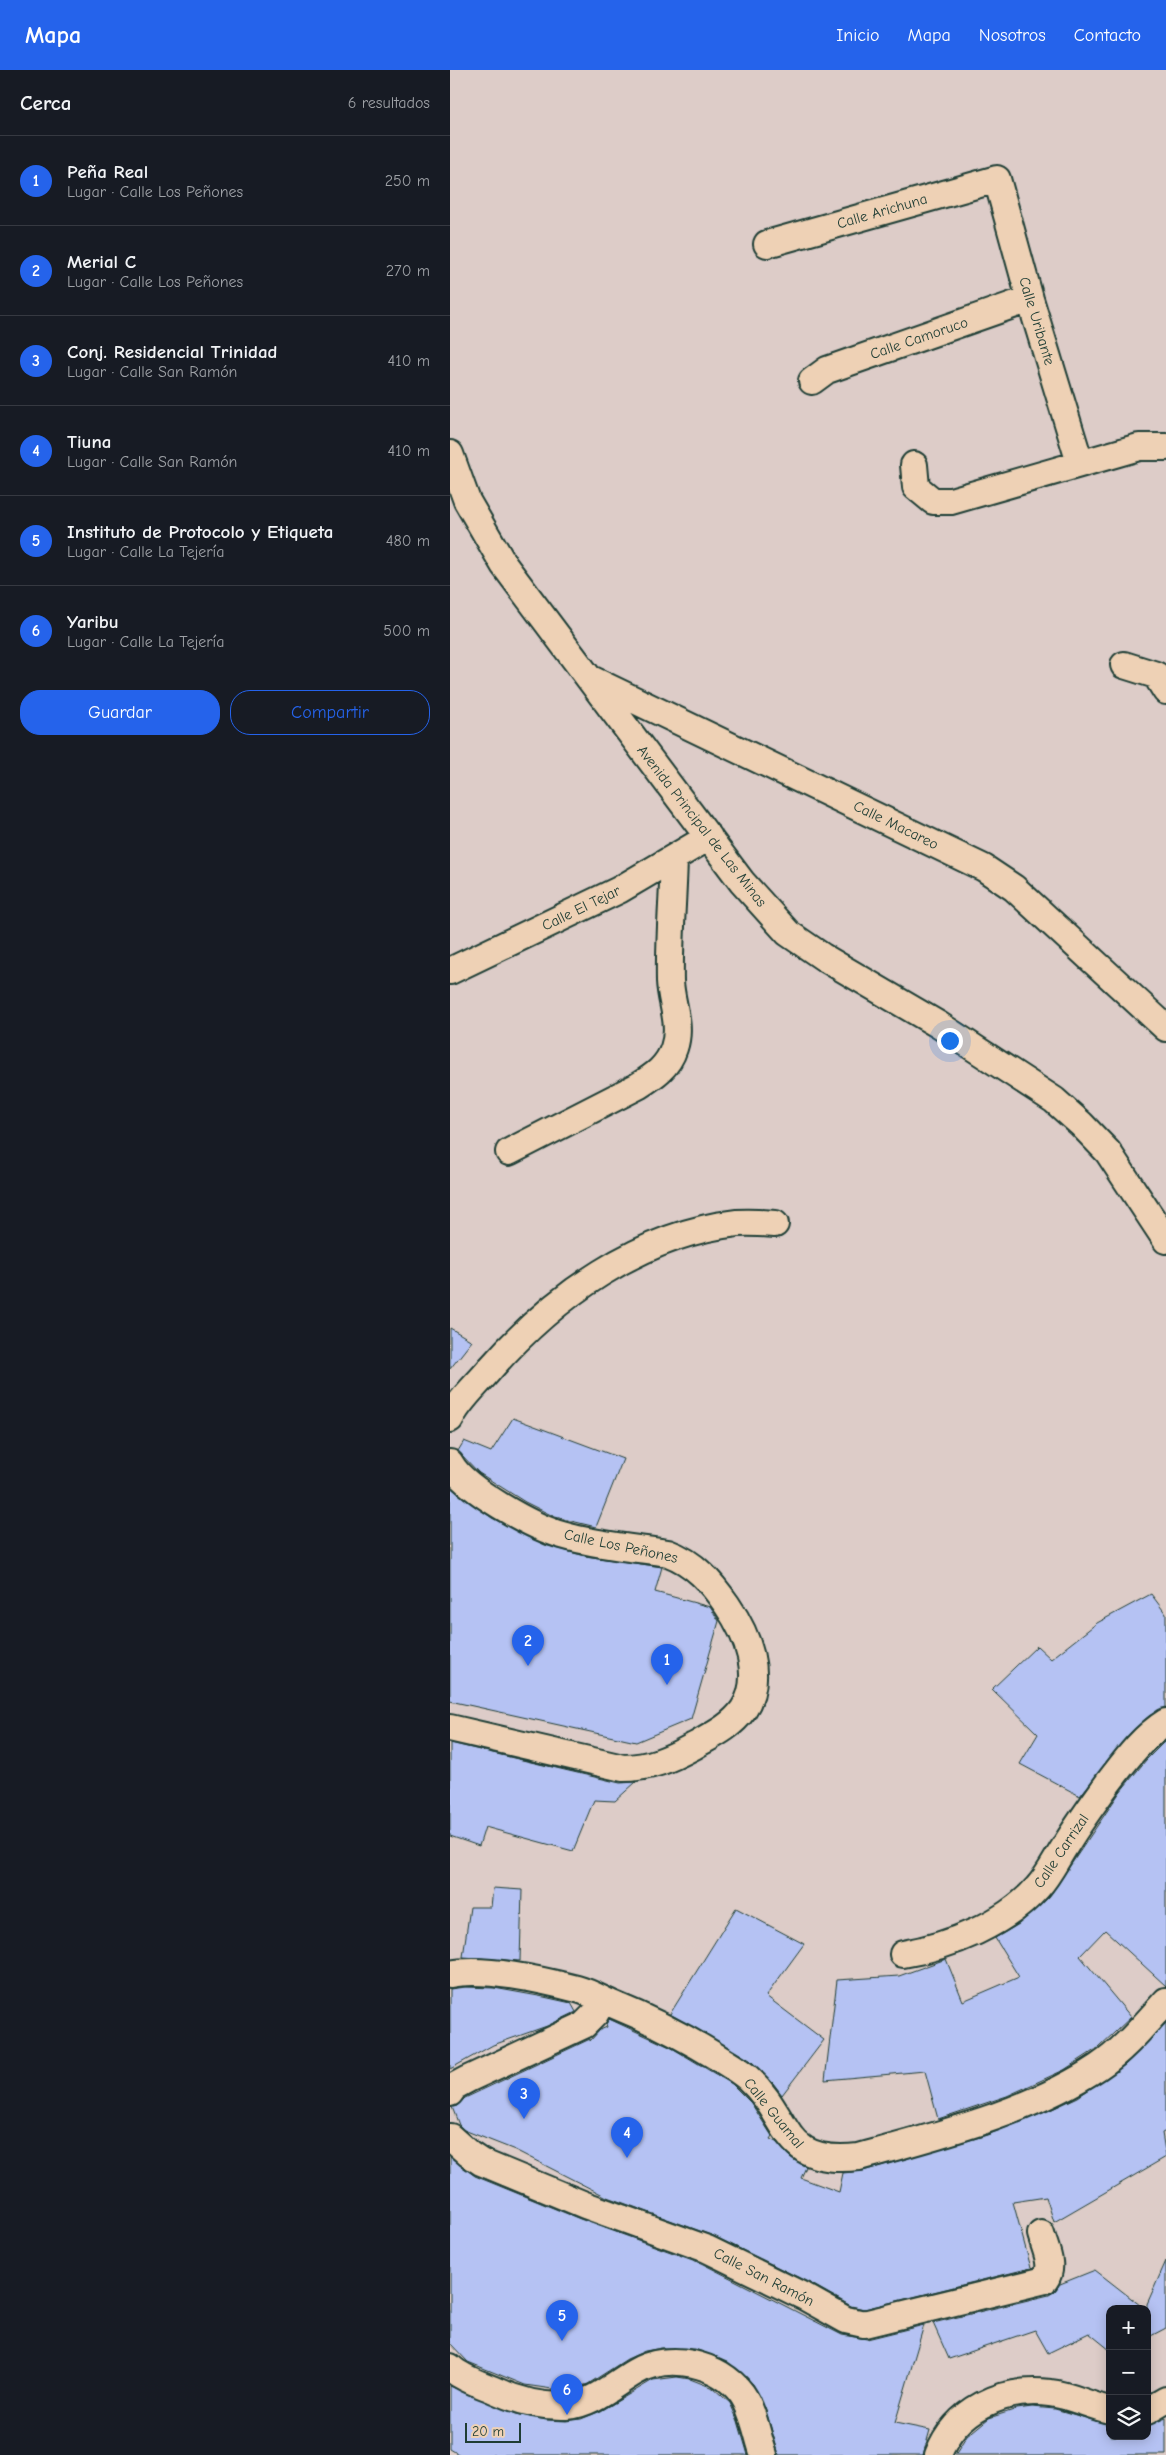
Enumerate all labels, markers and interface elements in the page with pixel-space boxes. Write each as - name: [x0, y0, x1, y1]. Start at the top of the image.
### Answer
- text: Mapa: [25, 21, 81, 49]
- text: Inicio: [836, 25, 880, 46]
- text: Mapa: [908, 25, 951, 46]
- text: Nosotros: [979, 25, 1046, 46]
- text: Contacto: [1074, 25, 1141, 46]
- text: Cerca: [20, 91, 71, 115]
- text: 6 resultados: [348, 94, 430, 112]
- text: Peña Real: [67, 161, 148, 183]
- text: 1: [33, 172, 39, 190]
- text: 250 m: [385, 172, 430, 190]
- text: Lugar · Calle Los Peñones: [67, 183, 243, 201]
- street label: Calle Arichuna: [835, 190, 929, 232]
- text: Merial C: [67, 251, 136, 273]
- text: 2: [32, 262, 40, 280]
- text: 270 m: [386, 262, 430, 280]
- text: Lugar · Calle Los Peñones: [67, 273, 243, 291]
- street label: Calle Uribante: [1015, 275, 1059, 368]
- street label: Calle Camoruco: [868, 313, 970, 363]
- text: Conj. Residencial Trinidad: [67, 341, 277, 363]
- text: 3: [32, 352, 40, 370]
- text: 410 m: [388, 352, 430, 370]
- text: Lugar · Calle San Ramón: [67, 363, 237, 381]
- text: Tiuna: [67, 431, 111, 453]
- text: 4: [32, 442, 40, 460]
- text: 410 m: [388, 442, 430, 460]
- text: Lugar · Calle San Ramón: [67, 453, 237, 471]
- text: Instituto de Protocolo y Etiqueta: [67, 521, 333, 543]
- text: 5: [32, 532, 40, 550]
- text: 480 m: [386, 532, 430, 550]
- text: Lugar · Calle La Tejería: [67, 543, 225, 561]
- text: Yaribu: [67, 611, 119, 633]
- text: 6: [32, 622, 40, 640]
- text: 500 m: [383, 622, 430, 640]
- text: Lugar · Calle La Tejería: [67, 633, 225, 651]
- button: Guardar: [20, 690, 220, 735]
- button: Compartir: [230, 690, 430, 735]
- street label: Avenida Principal de Las Minas: [633, 742, 771, 910]
- street label: Calle Macareo: [851, 797, 942, 853]
- street label: Calle El Tejar: [539, 881, 623, 935]
- your location: [937, 1028, 963, 1054]
- street label: Calle Los Peñones: [562, 1525, 680, 1567]
- pin: 2: [512, 1625, 544, 1666]
- pin: 1: [651, 1644, 683, 1685]
- street label: Calle Carrizal: [1030, 1811, 1092, 1891]
- street label: Calle Guamal: [740, 2074, 808, 2152]
- pin: 3: [508, 2078, 540, 2119]
- pin: 4: [611, 2117, 643, 2158]
- street label: Calle San Ramón: [711, 2244, 817, 2310]
- pin: 5: [546, 2300, 578, 2341]
- map controls: [1106, 2305, 1151, 2440]
- button: +: [1106, 2305, 1151, 2350]
- button: −: [1106, 2350, 1151, 2395]
- pin: 6: [551, 2374, 583, 2415]
- button: layers: [1106, 2395, 1151, 2440]
- scale bar: [465, 2420, 521, 2443]
- text: 20 m: [472, 2423, 504, 2440]

